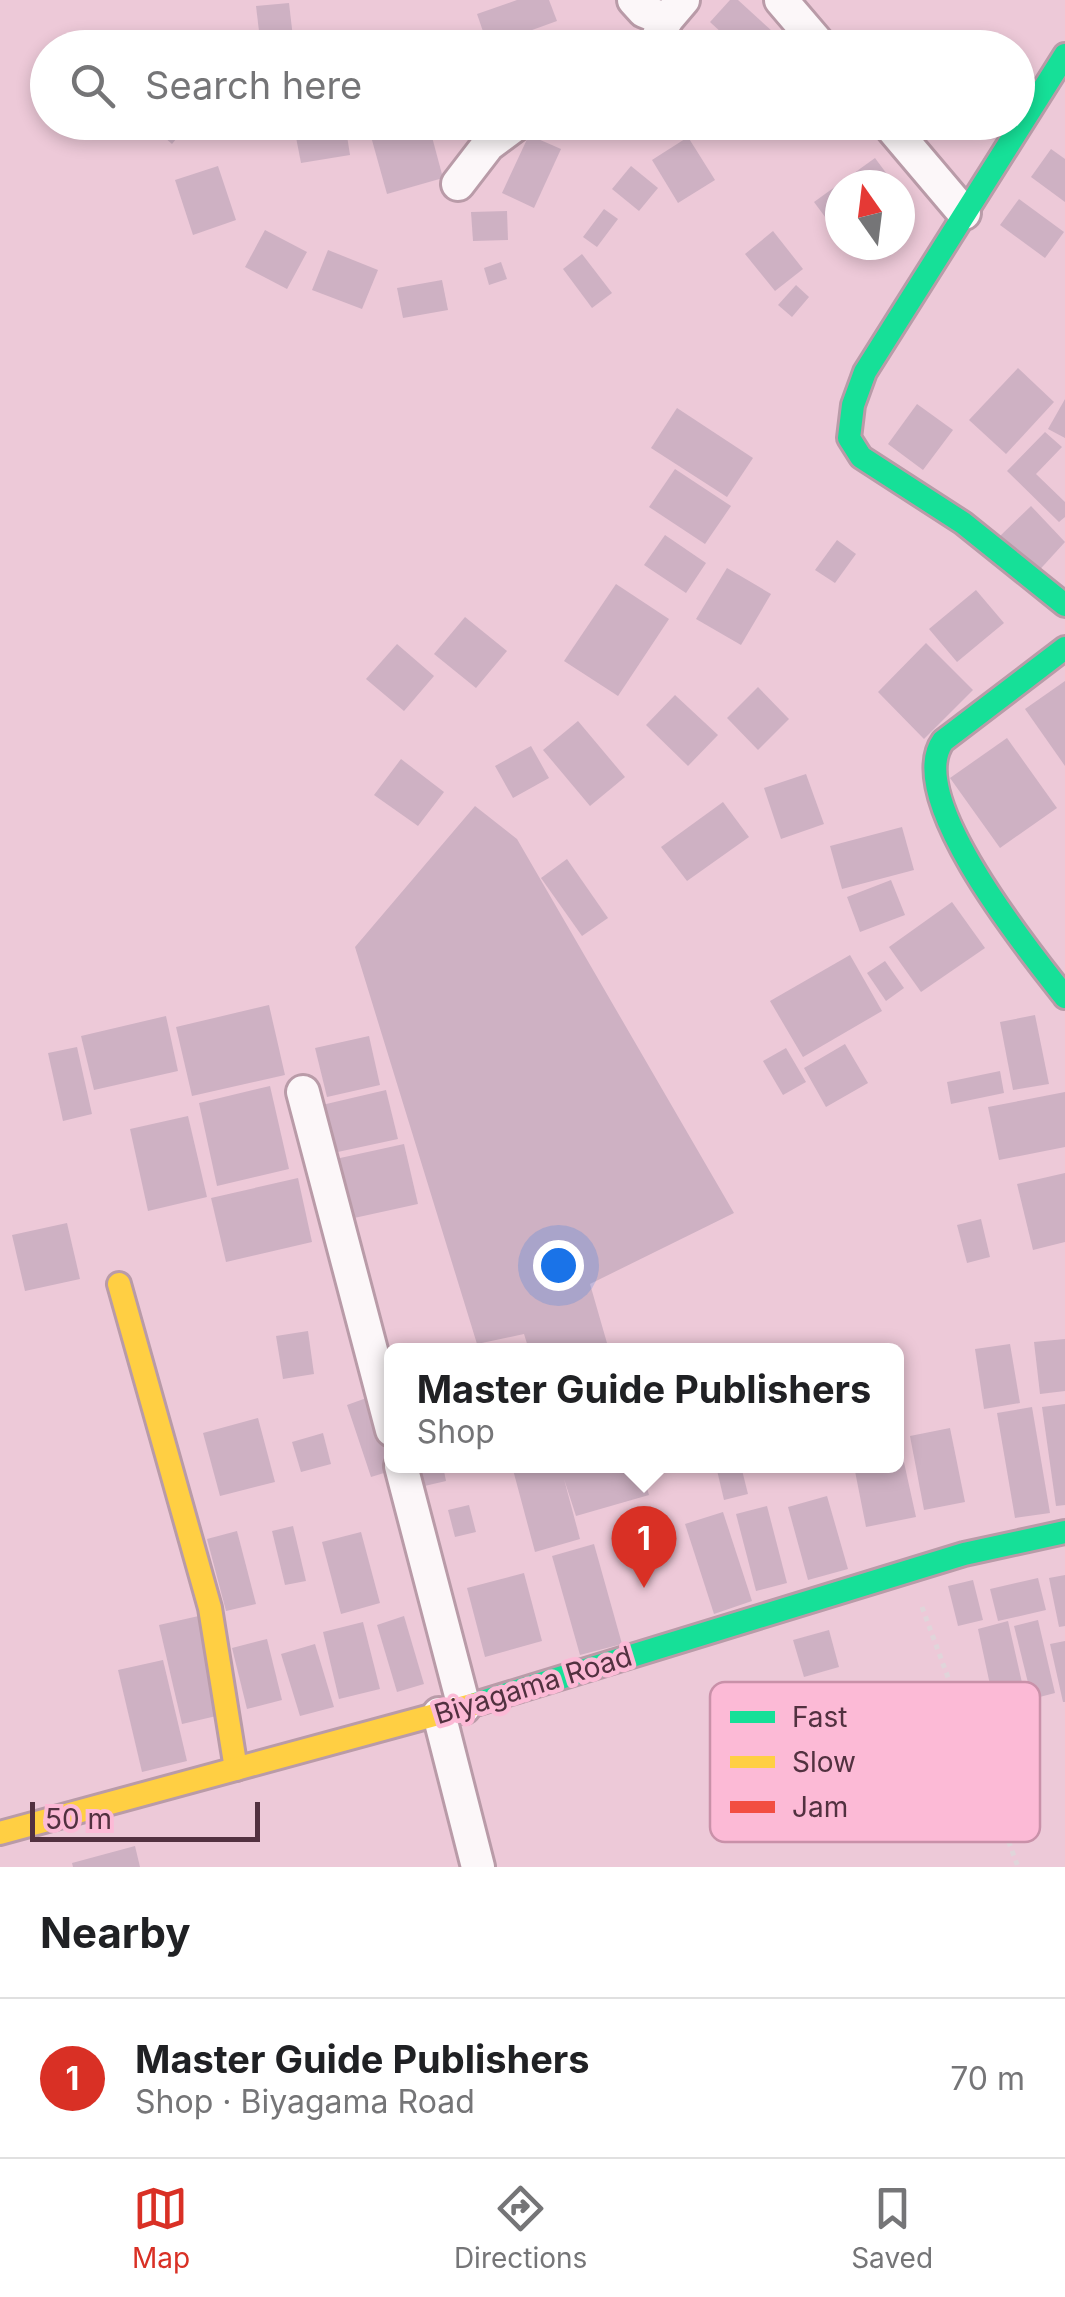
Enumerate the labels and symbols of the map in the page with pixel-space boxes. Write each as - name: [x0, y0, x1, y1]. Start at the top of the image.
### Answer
- north arrow: [825, 170, 915, 260]
- your location: [533, 1240, 584, 1291]
- pin: 1: [612, 1506, 676, 1588]
- street label: Biyagama Road: [430, 1639, 636, 1731]
- legend: [710, 1682, 1040, 1842]
- text: Fast: [792, 1700, 848, 1734]
- text: Slow: [792, 1745, 856, 1779]
- text: Jam: [792, 1790, 848, 1824]
- scale bar: [30, 1797, 260, 1842]

